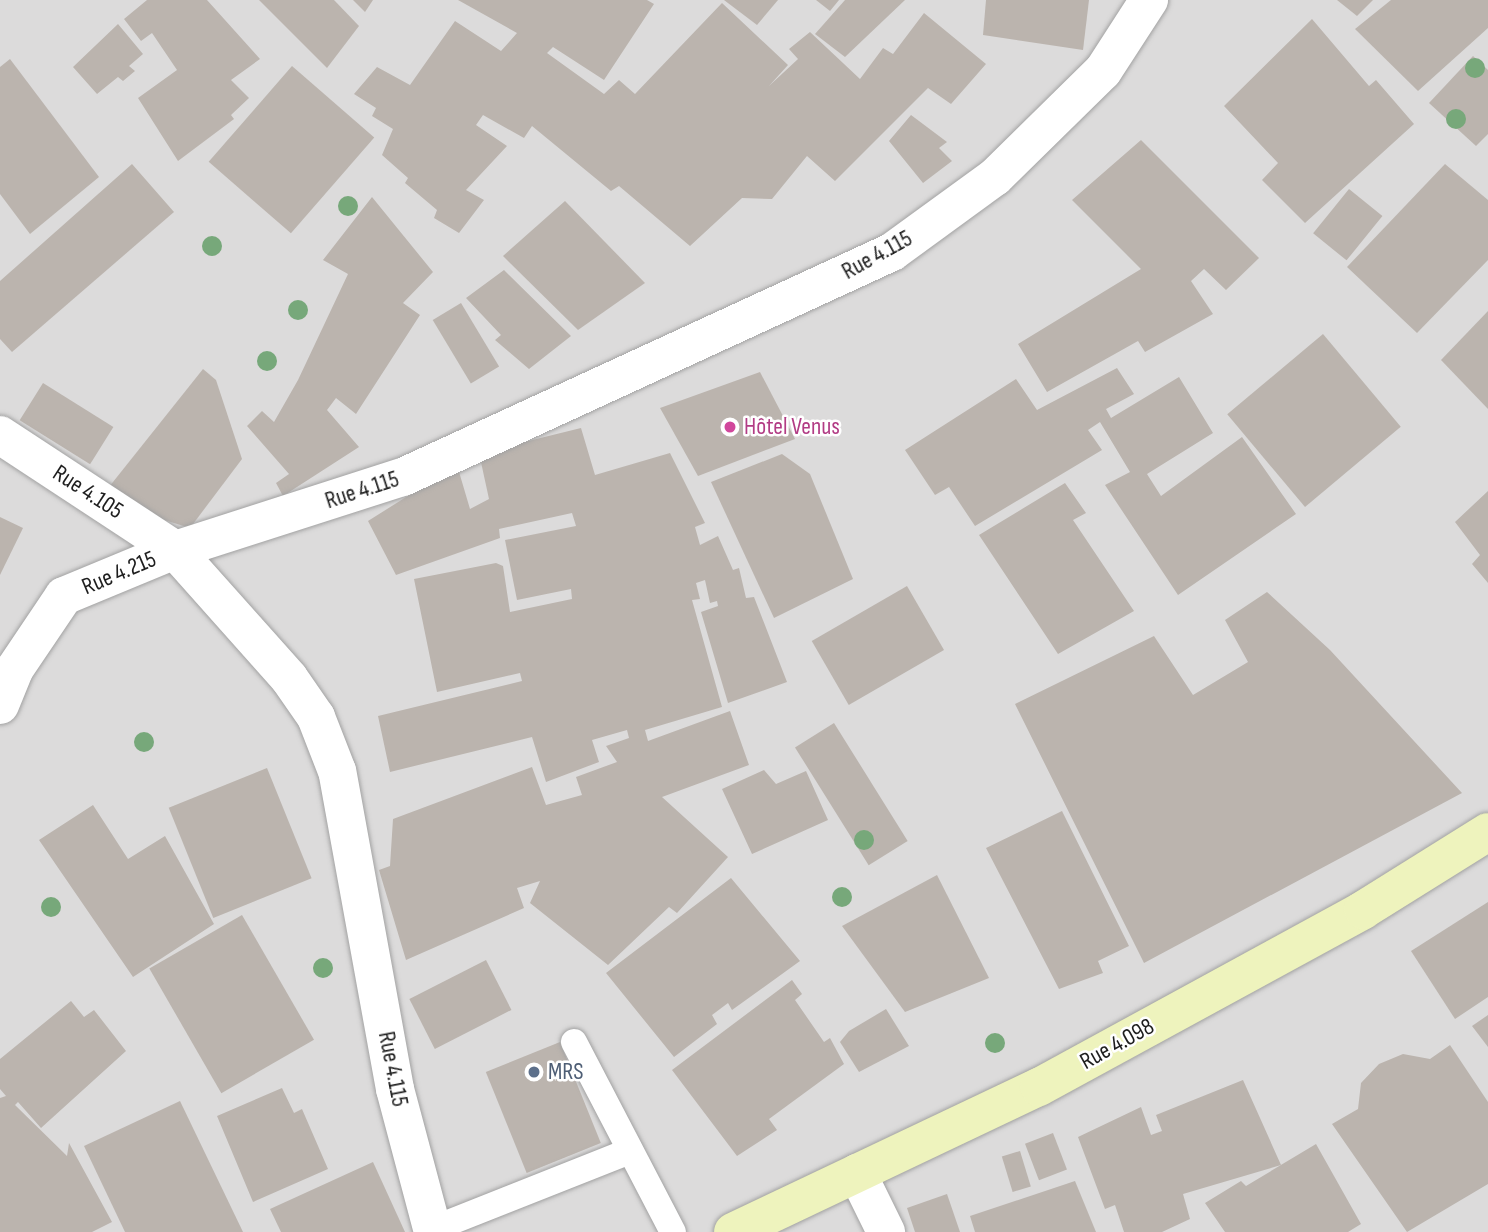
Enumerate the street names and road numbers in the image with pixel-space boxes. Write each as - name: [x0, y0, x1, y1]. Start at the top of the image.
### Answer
- street label: Rue 4.115: [837, 224, 917, 286]
- street label: Rue 4.105: [47, 459, 129, 525]
- street label: Rue 4.115: [322, 465, 402, 515]
- street label: Rue 4.215: [78, 545, 160, 601]
- street label: Rue 4.098: [1075, 1012, 1159, 1076]
- street label: Rue 4.115: [372, 1029, 414, 1109]

